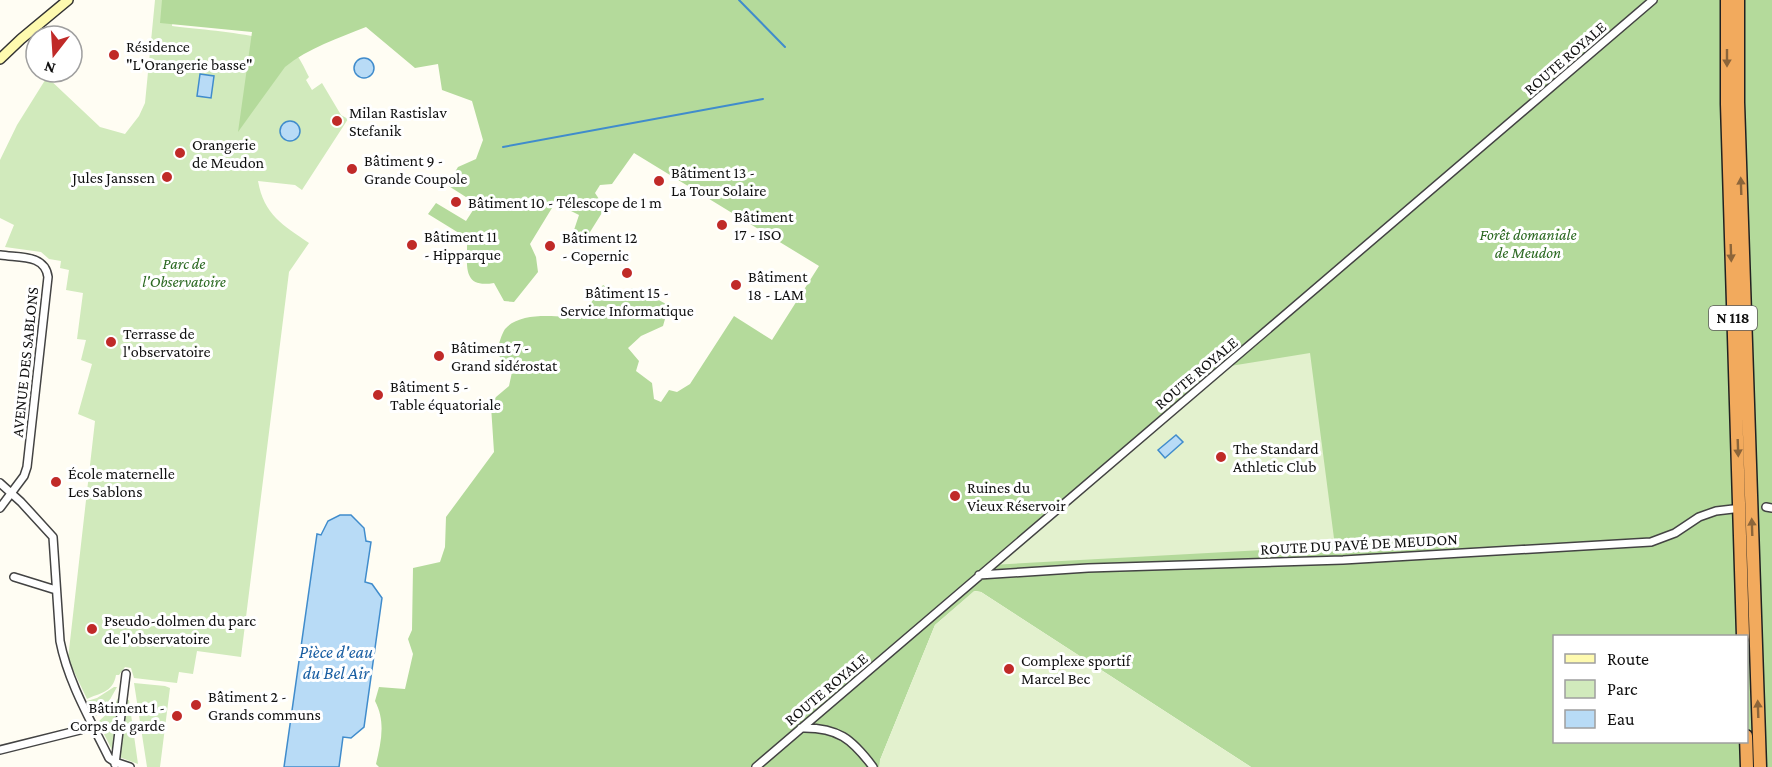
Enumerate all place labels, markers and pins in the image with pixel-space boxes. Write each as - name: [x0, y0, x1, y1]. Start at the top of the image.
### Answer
- place label: Résidence "L'Orangerie basse": [126, 38, 253, 74]
- marker: Résidence "L'Orangerie basse": [107, 48, 121, 62]
- place label: Milan Rastislav Stefanik: [349, 104, 447, 139]
- marker: Milan Rastislav Stefanik: [330, 114, 344, 128]
- place label: Orangerie de Meudon: [192, 136, 265, 171]
- marker: Orangerie de Meudon: [173, 146, 187, 160]
- place label: Bâtiment 9 - Grande Coupole: [364, 152, 467, 188]
- marker: Bâtiment 9 - Grande Coupole: [345, 162, 359, 176]
- place label: Bâtiment 13 - La Tour Solaire: [671, 164, 766, 199]
- place label: Jules Janssen: [70, 169, 155, 187]
- marker: Jules Janssen: [160, 170, 174, 184]
- marker: Bâtiment 13 - La Tour Solaire: [652, 174, 666, 188]
- place label: Bâtiment 10 - Télescope de 1 m: [468, 194, 662, 212]
- marker: Bâtiment 10 - Télescope de 1 m: [449, 195, 463, 209]
- place label: Bâtiment 17 - ISO: [734, 208, 794, 243]
- marker: Bâtiment 17 - ISO: [715, 218, 729, 232]
- place label: Bâtiment 11 - Hipparque: [424, 228, 501, 264]
- place label: Bâtiment 12 - Copernic: [562, 229, 638, 265]
- marker: Bâtiment 11 - Hipparque: [405, 238, 419, 252]
- marker: Bâtiment 12 - Copernic: [543, 239, 557, 253]
- marker: Bâtiment 15 - Service Informatique: [620, 266, 634, 280]
- place label: Bâtiment 18 - LAM: [748, 268, 808, 303]
- marker: Bâtiment 18 - LAM: [729, 278, 743, 292]
- place label: Bâtiment 15 - Service Informatique: [560, 284, 694, 320]
- place label: Terrasse de l'observatoire: [123, 325, 210, 360]
- marker: Terrasse de l'observatoire: [104, 335, 118, 349]
- place label: Bâtiment 7 - Grand sidérostat: [451, 339, 558, 374]
- marker: Bâtiment 7 - Grand sidérostat: [432, 349, 446, 363]
- place label: Bâtiment 5 - Table équatoriale: [390, 378, 501, 414]
- marker: Bâtiment 5 - Table équatoriale: [371, 388, 385, 402]
- place label: The Standard Athletic Club: [1233, 440, 1319, 475]
- marker: The Standard Athletic Club: [1214, 450, 1228, 464]
- place label: École maternelle Les Sablons: [68, 465, 175, 500]
- marker: École maternelle Les Sablons: [49, 475, 63, 489]
- place label: Ruines du Vieux Réservoir: [967, 479, 1066, 514]
- marker: Ruines du Vieux Réservoir: [948, 489, 962, 503]
- place label: Pseudo-dolmen du parc de l'observatoire: [104, 612, 256, 647]
- marker: Pseudo-dolmen du parc de l'observatoire: [85, 622, 99, 636]
- place label: Complexe sportif Marcel Bec: [1021, 652, 1132, 687]
- marker: Complexe sportif Marcel Bec: [1002, 662, 1016, 676]
- place label: Bâtiment 2 - Grands communs: [208, 688, 321, 723]
- marker: Bâtiment 2 - Grands communs: [189, 698, 203, 712]
- place label: Bâtiment 1 - Corps de garde: [70, 699, 165, 735]
- marker: Bâtiment 1 - Corps de garde: [170, 709, 184, 723]

